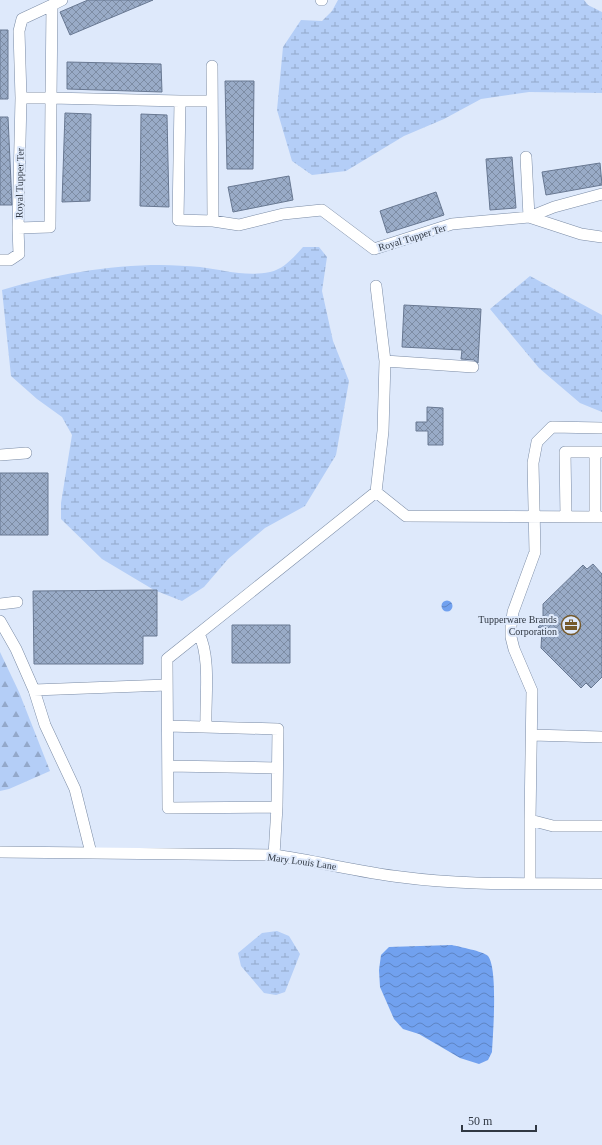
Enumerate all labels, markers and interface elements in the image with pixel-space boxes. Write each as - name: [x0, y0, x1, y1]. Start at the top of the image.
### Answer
- street label: Royal Tupper Ter: [13, 147, 26, 218]
- street label: Royal Tupper Ter: [377, 222, 448, 253]
- place label: Tupperware Brands Corporation: [478, 614, 557, 637]
- office icon: Tupperware Brands Corporation: [560, 614, 582, 636]
- street label: Mary Louis Lane: [267, 851, 338, 872]
- scale bar: [462, 1107, 536, 1133]
- text: 50 m: [468, 1114, 493, 1128]

